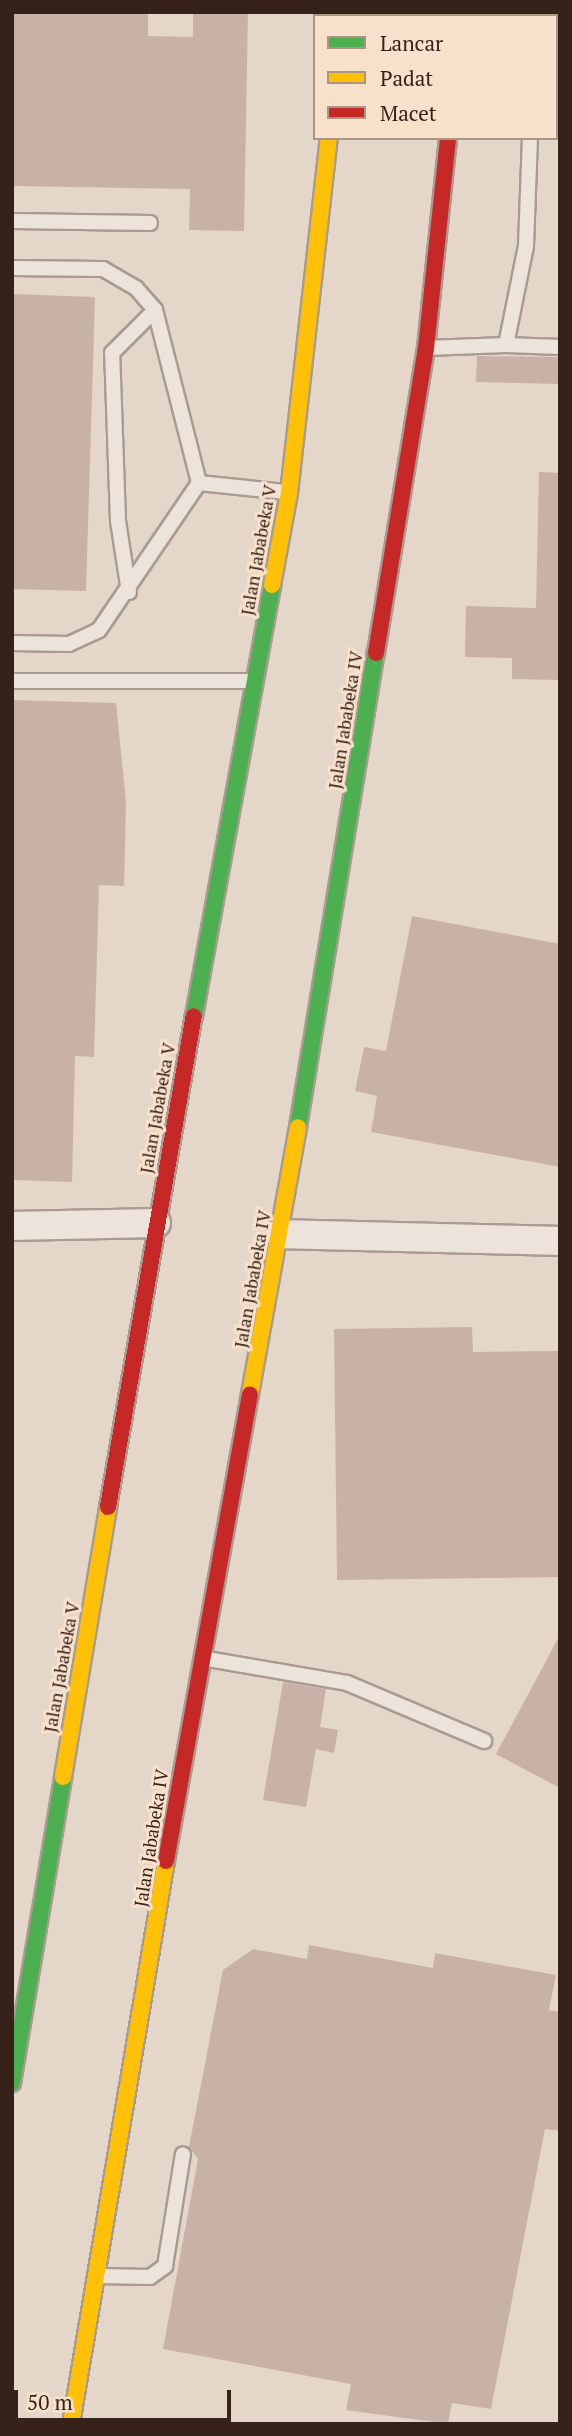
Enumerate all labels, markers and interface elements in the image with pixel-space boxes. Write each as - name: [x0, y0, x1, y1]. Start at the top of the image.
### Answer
- legend: [313, 14, 558, 140]
- text: Lancar: [380, 29, 443, 57]
- text: Padat: [380, 64, 433, 92]
- text: Macet: [380, 99, 437, 127]
- street label: Jalan Jababeka V: [236, 483, 280, 617]
- street label: Jalan Jababeka IV: [323, 650, 367, 790]
- street label: Jalan Jababeka V: [135, 1041, 179, 1175]
- street label: Jalan Jababeka IV: [229, 1209, 275, 1349]
- street label: Jalan Jababeka V: [39, 1600, 83, 1734]
- street label: Jalan Jababeka IV: [129, 1768, 173, 1908]
- scale bar: [18, 2376, 234, 2420]
- text: 50 m: [27, 2388, 73, 2416]

